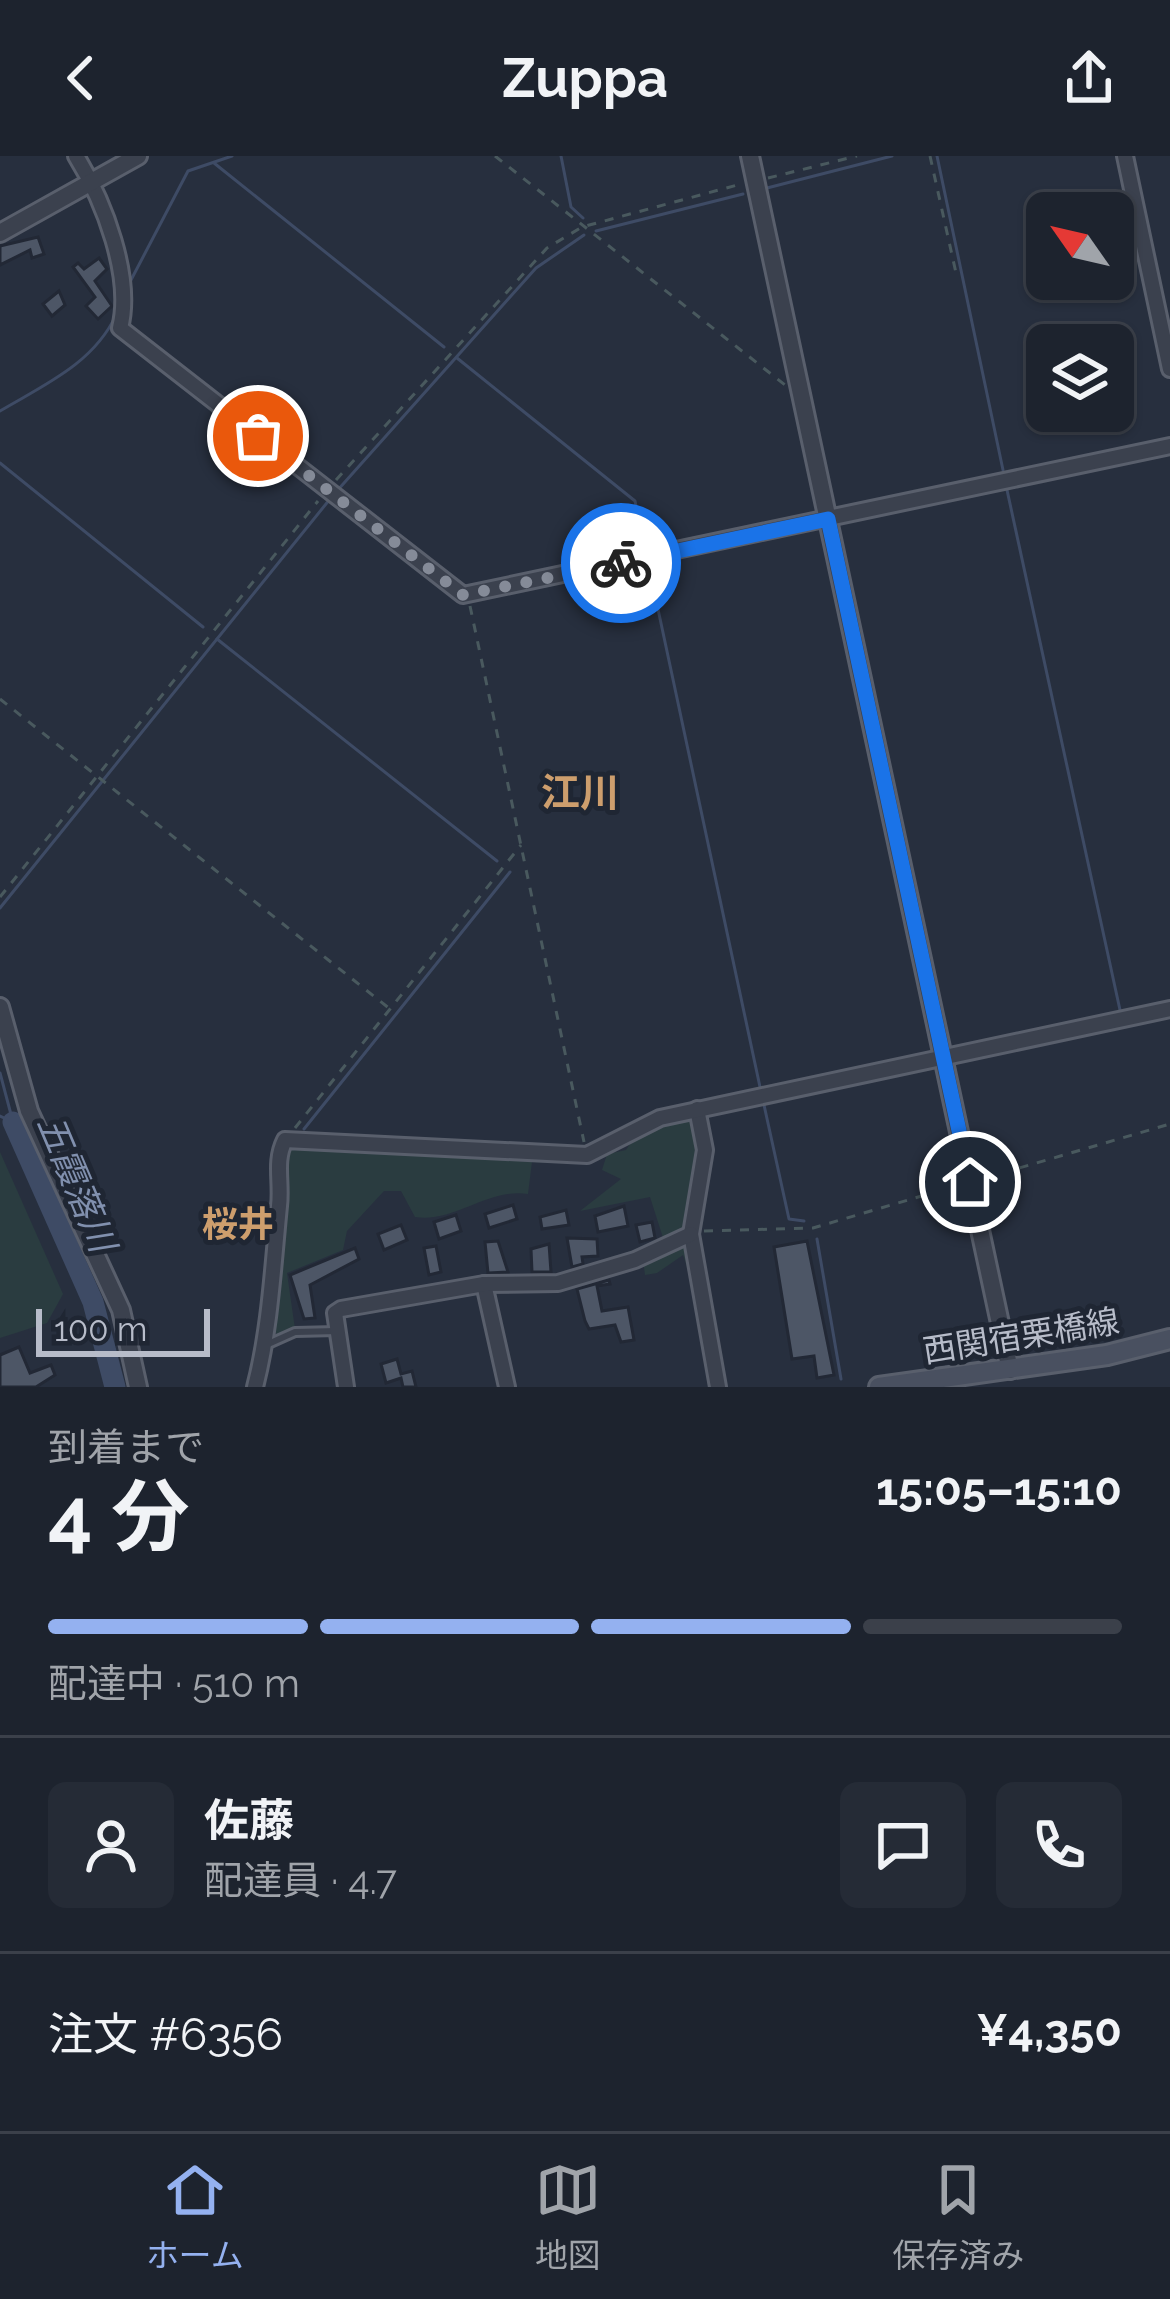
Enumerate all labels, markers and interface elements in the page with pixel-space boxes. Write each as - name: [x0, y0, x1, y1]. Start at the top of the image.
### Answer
- icon: back: [48, 45, 114, 111]
- icon: share: [1056, 45, 1122, 111]
- text: Zuppa: [502, 46, 668, 110]
- north arrow: [1026, 192, 1134, 300]
- map controls: [1026, 192, 1134, 432]
- button: layers: [1026, 324, 1134, 432]
- pin: [207, 385, 309, 487]
- icon: bag: [225, 403, 291, 469]
- courier: [561, 503, 681, 623]
- icon: bike: [588, 530, 654, 596]
- district label: 江川: [541, 769, 619, 815]
- water label: 五霞落川: [30, 1109, 126, 1261]
- pin: [919, 1131, 1021, 1233]
- icon: home: [937, 1149, 1003, 1215]
- district label: 桜井: [202, 1203, 274, 1245]
- street label: 西関宿栗橋線: [920, 1301, 1122, 1371]
- scale bar: [36, 1303, 210, 1356]
- text: 100 m: [54, 1310, 147, 1349]
- text: 到着まで: [48, 1424, 204, 1470]
- text: 15:05–15:10: [876, 1463, 1122, 1516]
- text: 4 分: [48, 1471, 189, 1562]
- text: 配達中 · 510 m: [48, 1660, 300, 1706]
- button: person: [48, 1782, 174, 1908]
- button: chat: [840, 1782, 966, 1908]
- button: phone: [996, 1782, 1122, 1908]
- text: 佐藤: [204, 1794, 294, 1847]
- text: 配達員 · 4.7: [204, 1857, 397, 1903]
- text: ¥4,350: [976, 2004, 1122, 2057]
- text: 注文 #6356: [48, 2008, 283, 2061]
- tab: ホーム: [146, 2157, 244, 2277]
- tab: 地図: [535, 2157, 601, 2277]
- tab: 保存済み: [892, 2157, 1024, 2277]

